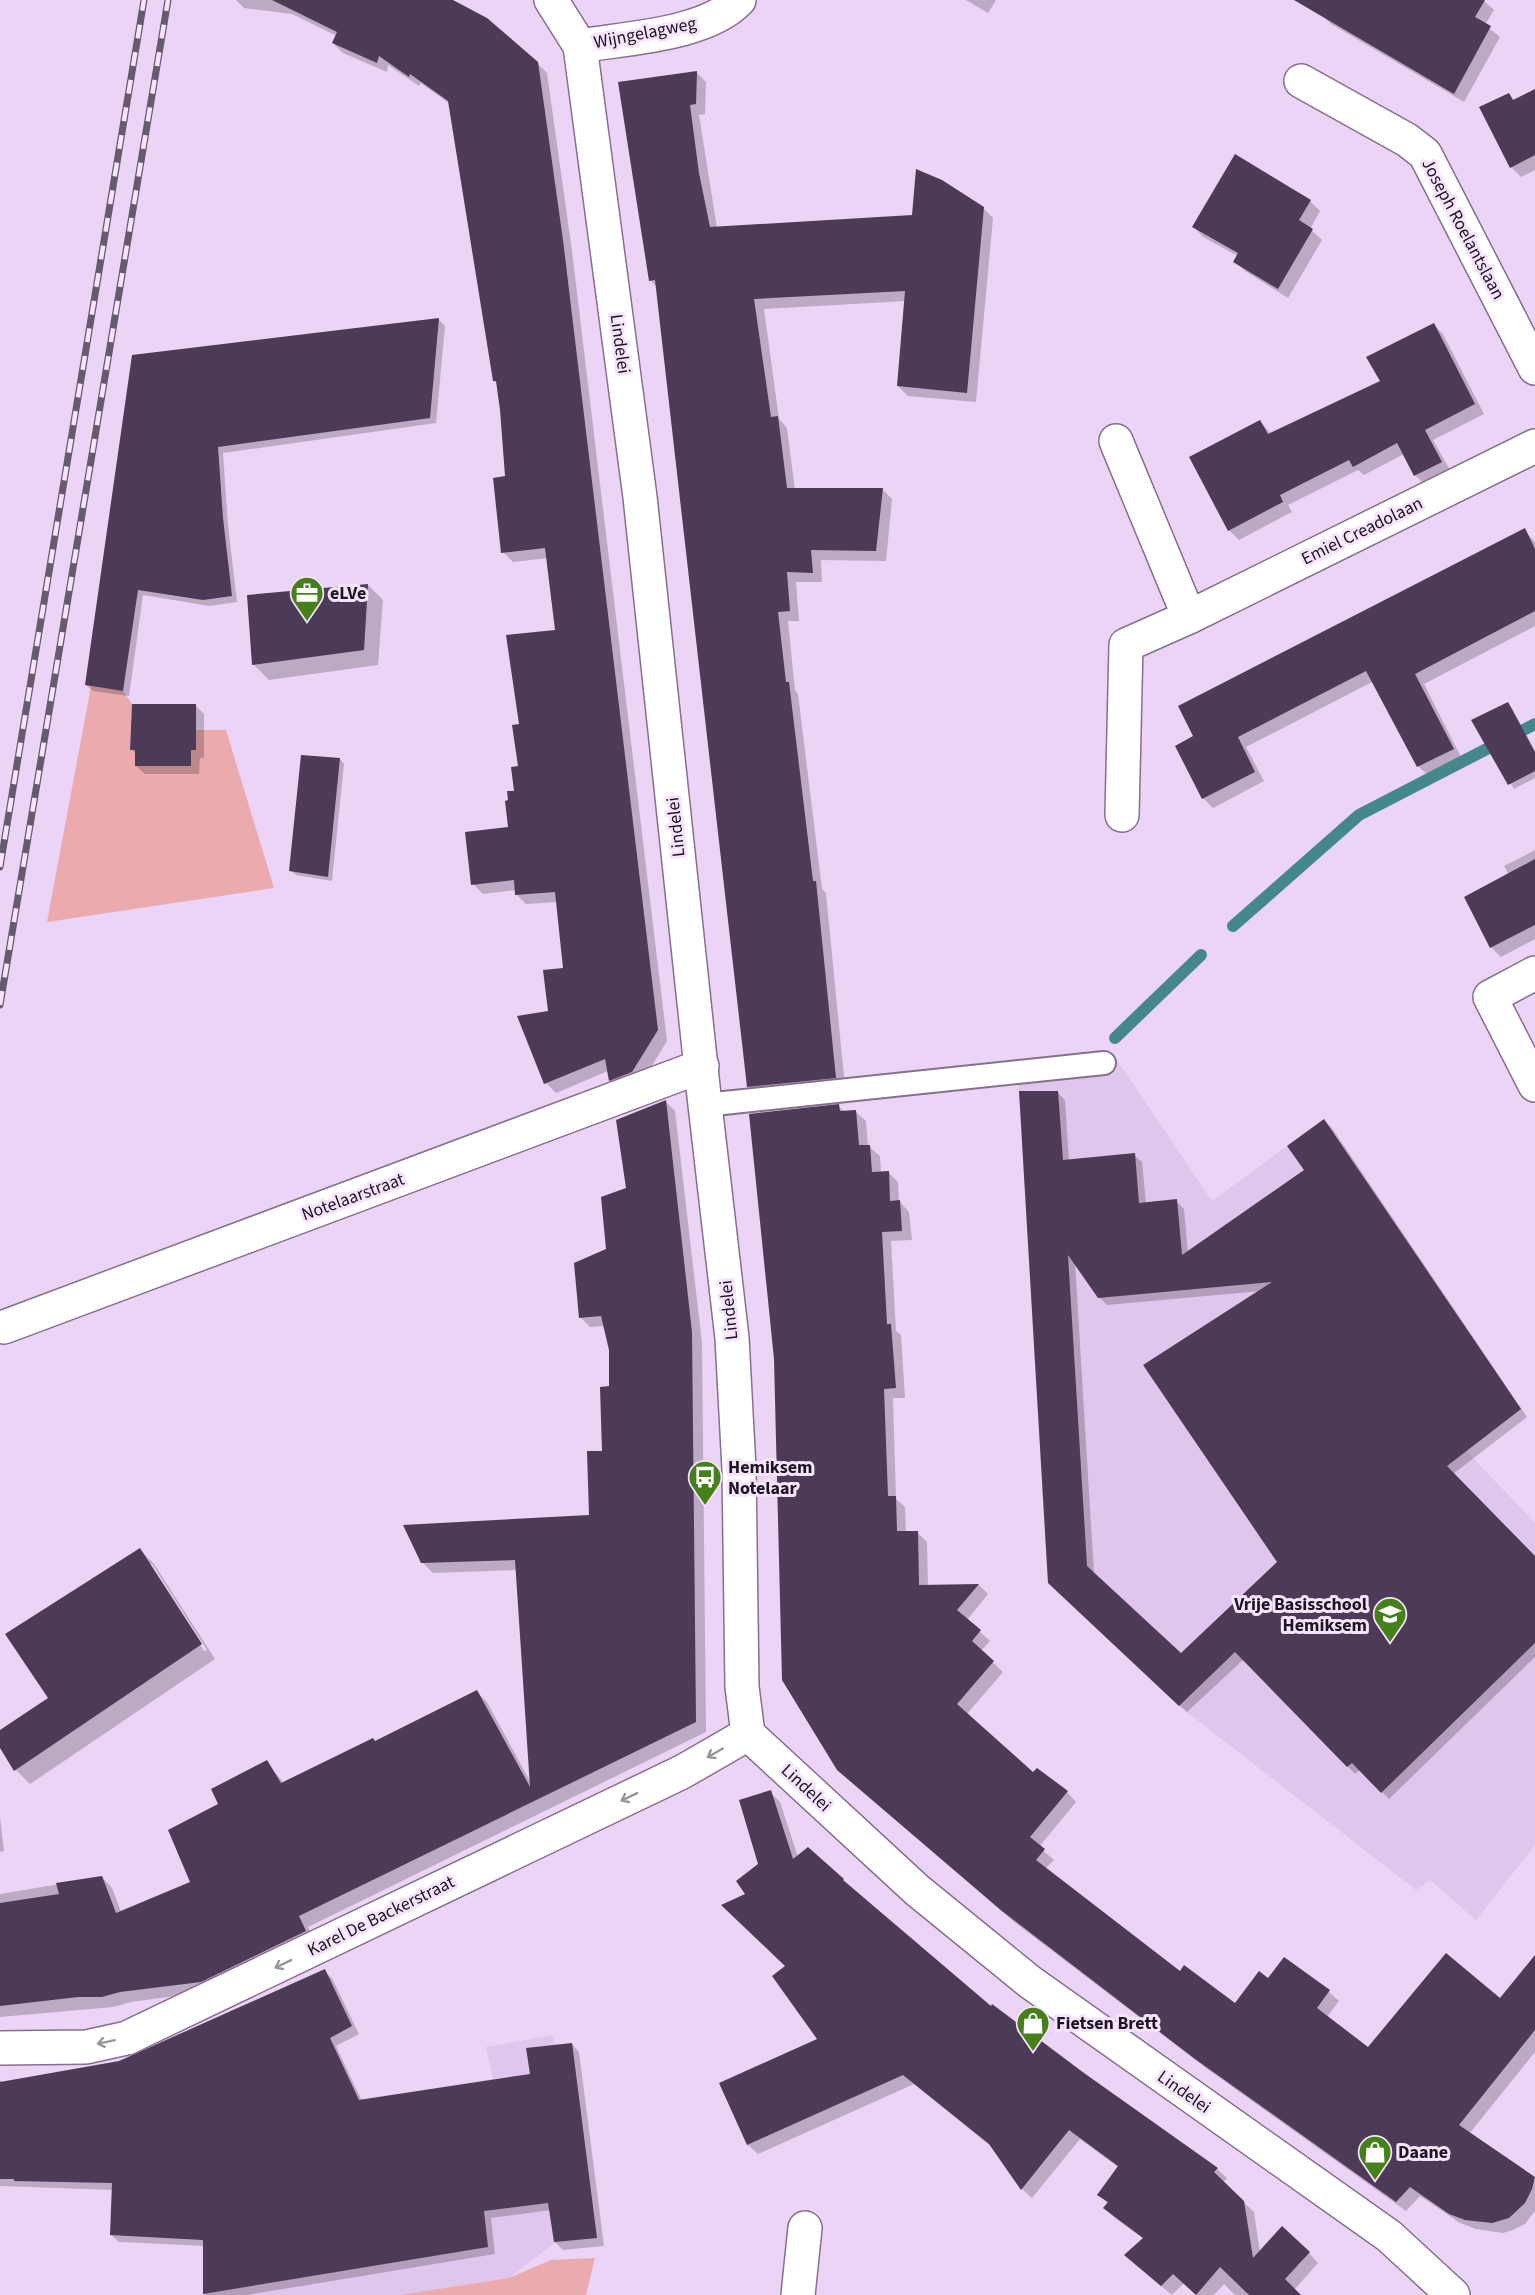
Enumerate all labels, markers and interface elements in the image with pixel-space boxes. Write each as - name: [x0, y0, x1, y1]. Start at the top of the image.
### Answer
- street label: Wijngelagweg: [592, 11, 698, 55]
- street label: Joseph Roelantslaan: [1415, 154, 1511, 304]
- street label: Lindelei: [603, 313, 637, 375]
- street label: Emiel Creadolaan: [1297, 491, 1427, 571]
- office icon: eLVe: [289, 575, 325, 622]
- place label: eLVe: [330, 581, 366, 606]
- street label: Lindelei: [660, 796, 692, 858]
- street label: Notelaarstraat: [298, 1167, 408, 1227]
- street label: Lindelei: [713, 1279, 745, 1341]
- place label: Hemiksem Notelaar: [728, 1455, 812, 1501]
- bus stop icon: Hemiksem Notelaar: [687, 1459, 723, 1506]
- place label: Vrije Basisschool Hemiksem: [1233, 1592, 1367, 1638]
- school or university icon: Vrije Basisschool Hemiksem: [1372, 1596, 1408, 1643]
- one-way arrow: [707, 1747, 724, 1759]
- street label: Lindelei: [776, 1758, 836, 1818]
- one-way arrow: [621, 1792, 639, 1804]
- street label: Karel De Backerstraat: [303, 1869, 459, 1963]
- one-way arrow: [275, 1958, 293, 1970]
- shop icon: Fietsen Brett: [1015, 2005, 1051, 2052]
- place label: Fietsen Brett: [1056, 2011, 1158, 2036]
- one-way arrow: [96, 2037, 115, 2049]
- street label: Lindelei: [1152, 2065, 1216, 2119]
- shop icon: Daane: [1357, 2134, 1393, 2181]
- place label: Daane: [1398, 2140, 1448, 2165]

